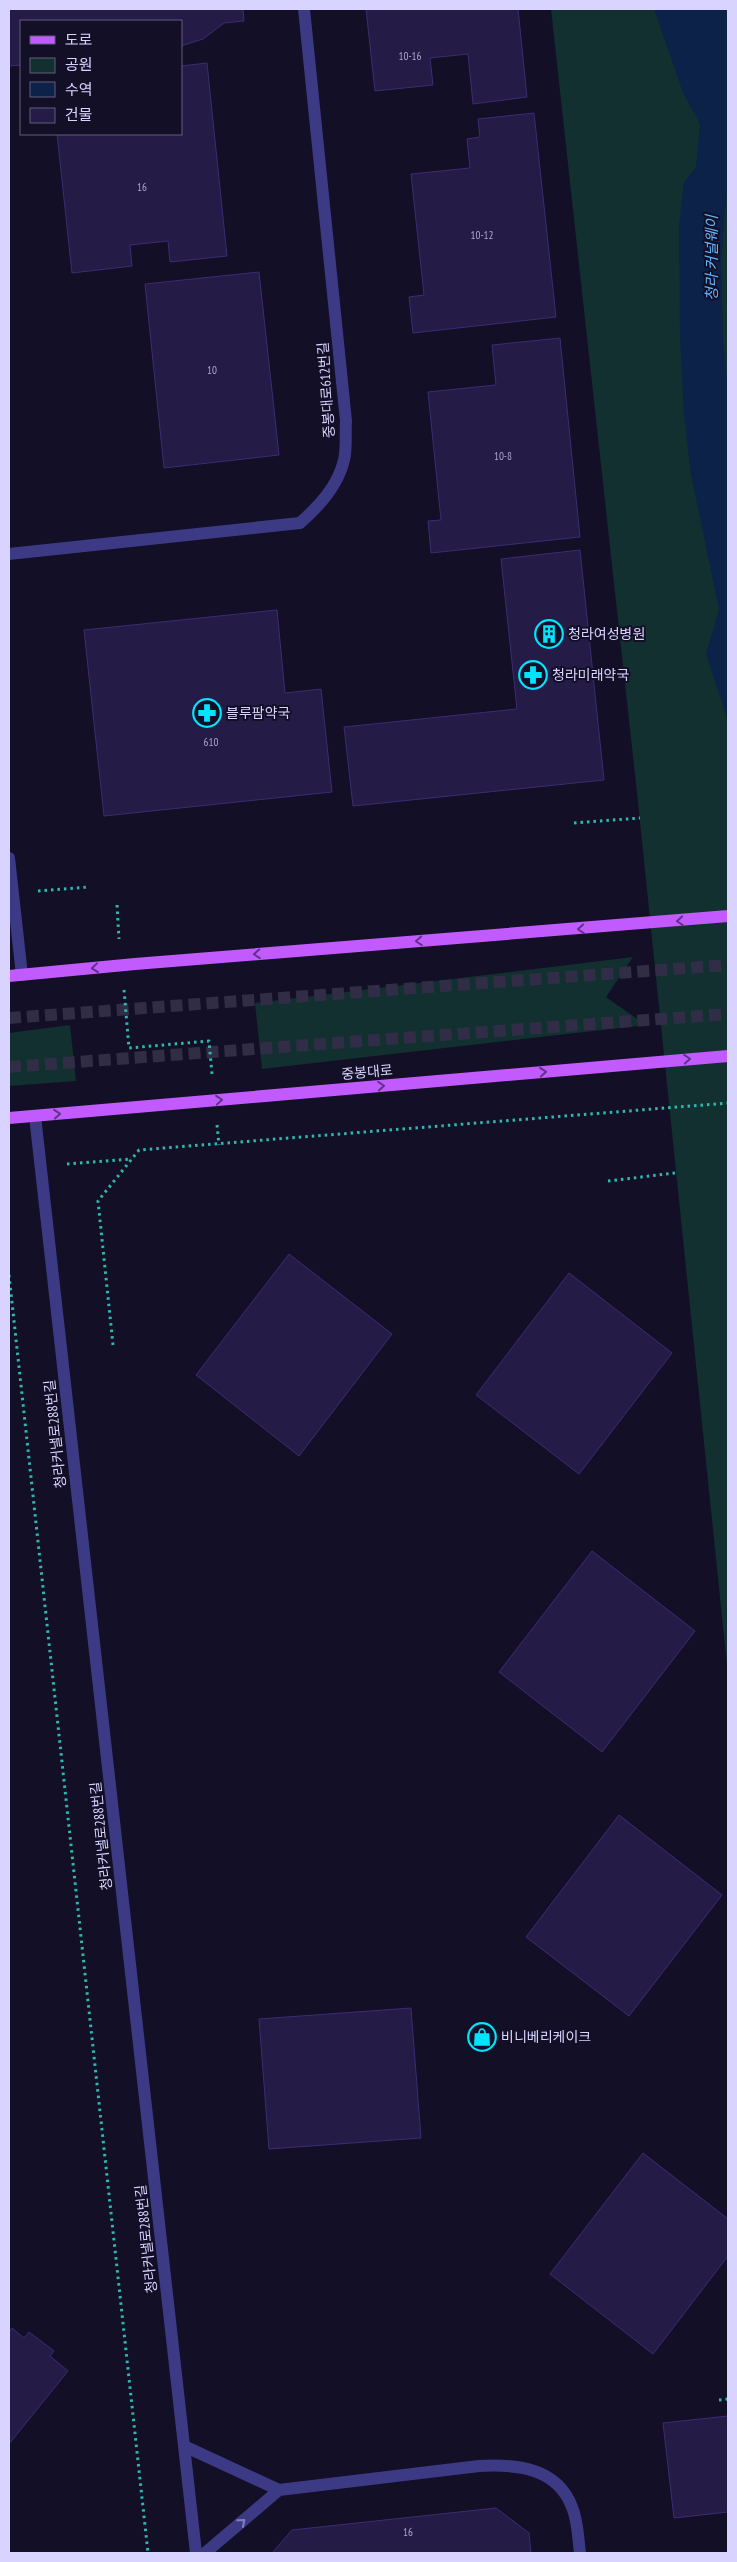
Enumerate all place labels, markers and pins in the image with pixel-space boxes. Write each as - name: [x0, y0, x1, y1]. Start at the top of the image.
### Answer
- building icon: 청라여성병원: [534, 619, 564, 649]
- place label: 청라여성병원: [568, 625, 645, 643]
- pharmacy icon: 청라미래약국: [518, 660, 548, 690]
- place label: 청라미래약국: [552, 666, 629, 684]
- pharmacy icon: 블루팜약국: [192, 698, 222, 728]
- place label: 블루팜약국: [226, 704, 291, 722]
- shop icon: 비니베리케이크: [467, 2022, 497, 2052]
- place label: 비니베리케이크: [501, 2028, 591, 2046]

